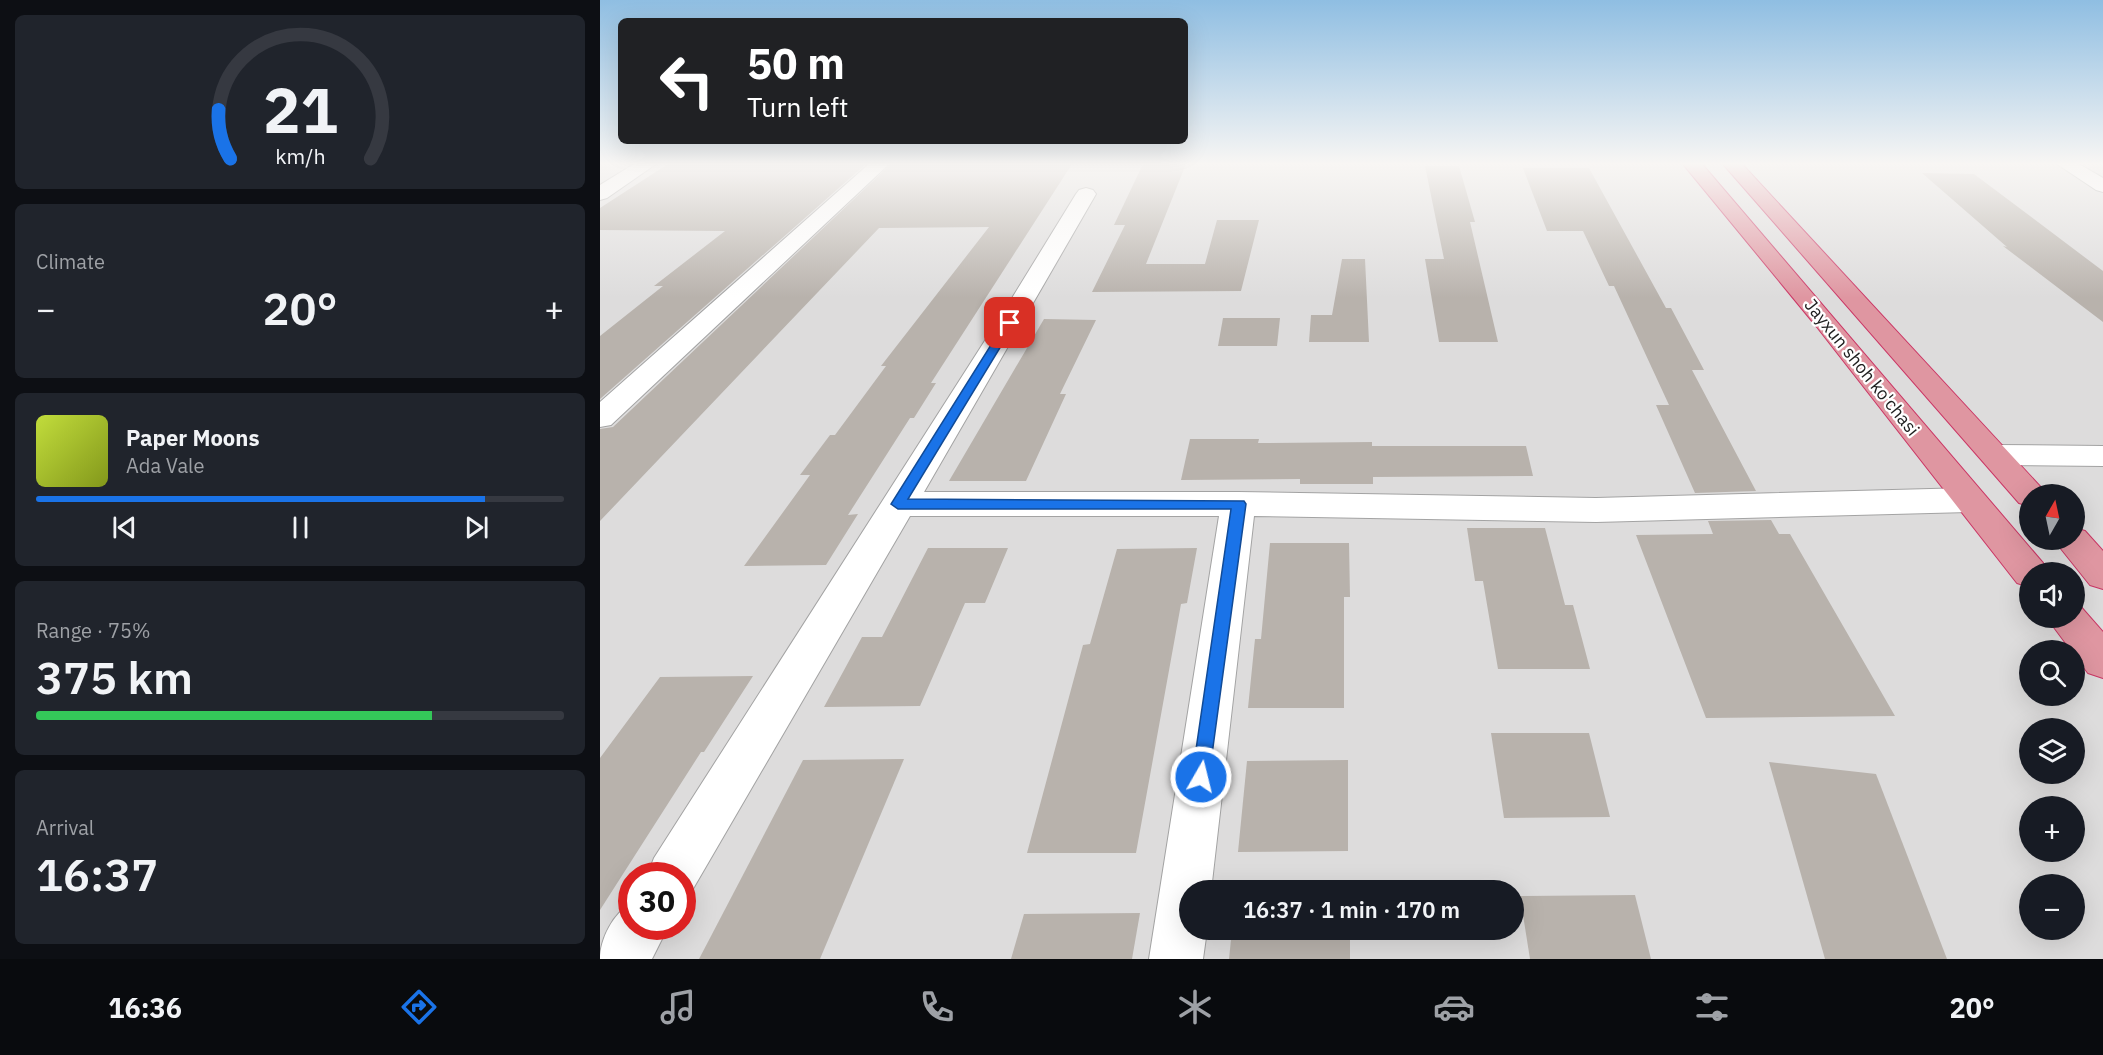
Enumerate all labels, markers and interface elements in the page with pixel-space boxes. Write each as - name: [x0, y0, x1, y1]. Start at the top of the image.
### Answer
- text: 50 m: [747, 36, 845, 91]
- icon: left: [648, 42, 726, 120]
- text: 21: [263, 69, 337, 150]
- text: Turn left: [747, 89, 848, 124]
- text: km/h: [275, 142, 325, 170]
- text: Climate: [36, 248, 105, 275]
- text: 20°: [262, 279, 338, 337]
- text: −: [36, 287, 56, 330]
- text: +: [544, 287, 564, 330]
- street label: Jayxun shoh ko'chasi: [1800, 294, 1924, 440]
- pin: [984, 297, 1035, 348]
- icon: arrive: [993, 306, 1026, 339]
- text: Paper Moons: [126, 423, 259, 452]
- text: Ada Vale: [126, 452, 205, 479]
- north arrow: [2019, 484, 2085, 550]
- map controls: [2019, 484, 2085, 940]
- icon: previous: [108, 511, 141, 544]
- icon: pause: [284, 511, 317, 544]
- icon: next: [460, 511, 493, 544]
- button: sound: [2019, 562, 2085, 628]
- text: Range · 75%: [36, 617, 151, 644]
- button: search: [2019, 640, 2085, 706]
- text: 375 km: [36, 648, 193, 706]
- button: layers: [2019, 718, 2085, 784]
- position arrow: [1169, 745, 1233, 809]
- button: +: [2019, 796, 2085, 862]
- text: Arrival: [36, 814, 94, 841]
- text: 16:37: [36, 845, 158, 903]
- speed limit sign: 30: [618, 862, 696, 940]
- button: −: [2019, 874, 2085, 940]
- text: 16:37 · 1 min · 170 m: [1243, 895, 1460, 924]
- icon: directions: [398, 986, 440, 1028]
- icon: music: [657, 986, 699, 1028]
- icon: phone: [916, 986, 958, 1028]
- icon: climate: [1174, 986, 1216, 1028]
- icon: car: [1433, 986, 1475, 1028]
- icon: filters: [1691, 986, 1733, 1028]
- text: 16:36: [108, 990, 182, 1025]
- text: 20°: [1950, 990, 1995, 1025]

